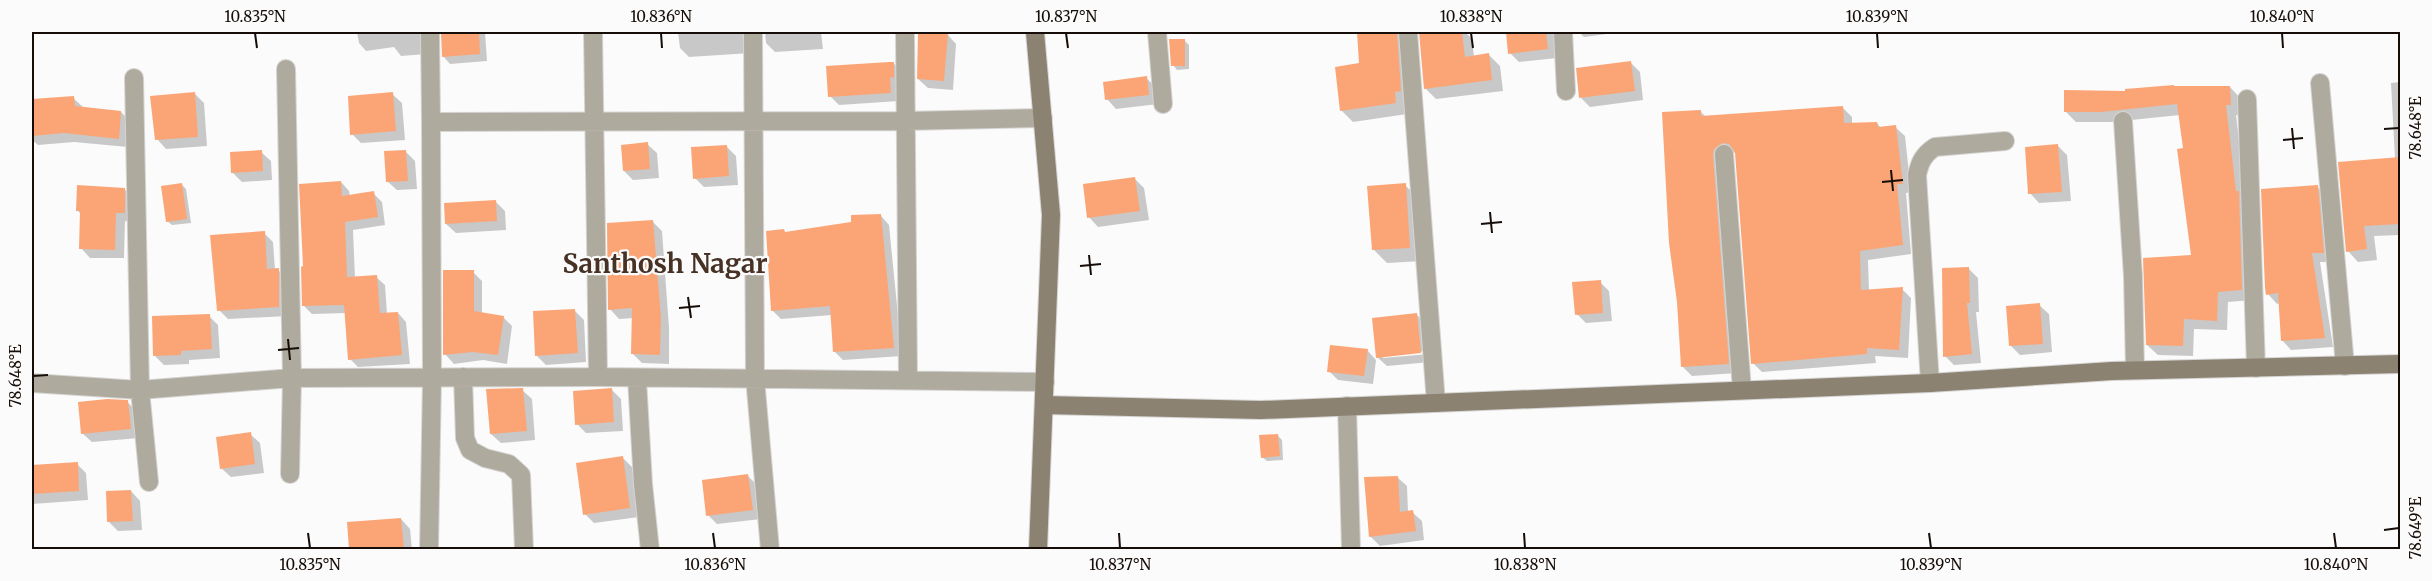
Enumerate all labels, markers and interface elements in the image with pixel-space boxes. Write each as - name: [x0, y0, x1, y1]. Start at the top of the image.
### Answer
- text: 10.835°N: [224, 7, 286, 26]
- text: 10.836°N: [630, 7, 692, 26]
- text: 10.837°N: [1035, 7, 1097, 26]
- text: 10.838°N: [1440, 7, 1503, 26]
- text: 10.839°N: [1846, 7, 1909, 26]
- text: 10.840°N: [2250, 7, 2315, 26]
- text: 78.648°E: [2406, 96, 2425, 160]
- district label: Santhosh Nagar: [562, 247, 768, 280]
- text: 78.648°E: [6, 344, 25, 408]
- text: 78.649°E: [2406, 496, 2425, 559]
- text: 10.835°N: [279, 555, 341, 574]
- text: 10.836°N: [684, 555, 746, 574]
- text: 10.837°N: [1089, 555, 1151, 574]
- text: 10.838°N: [1494, 555, 1557, 574]
- text: 10.839°N: [1900, 555, 1963, 574]
- text: 10.840°N: [2304, 555, 2369, 574]

